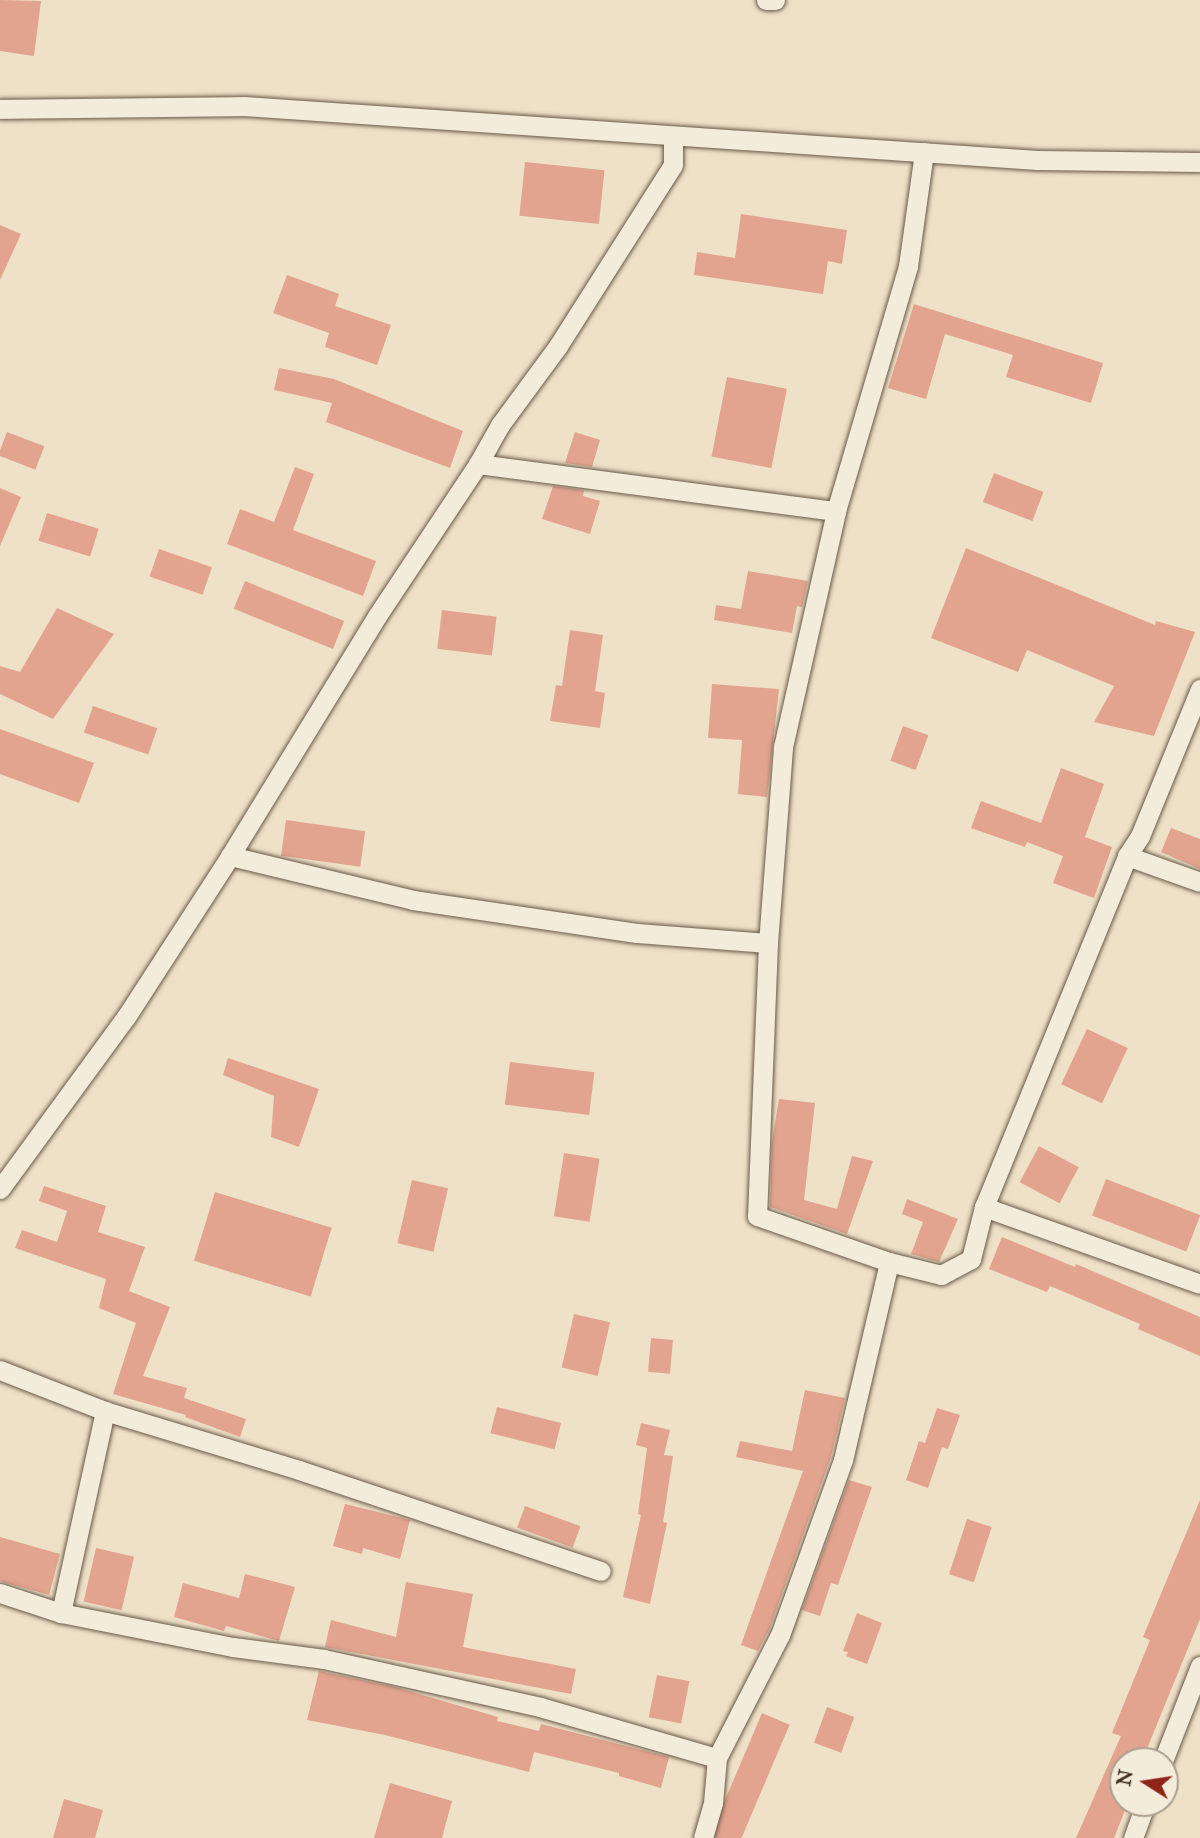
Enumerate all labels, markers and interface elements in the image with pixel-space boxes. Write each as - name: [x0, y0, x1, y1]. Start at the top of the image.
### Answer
- north arrow: [1109, 1747, 1179, 1817]
- text: N: [1112, 1768, 1138, 1788]

